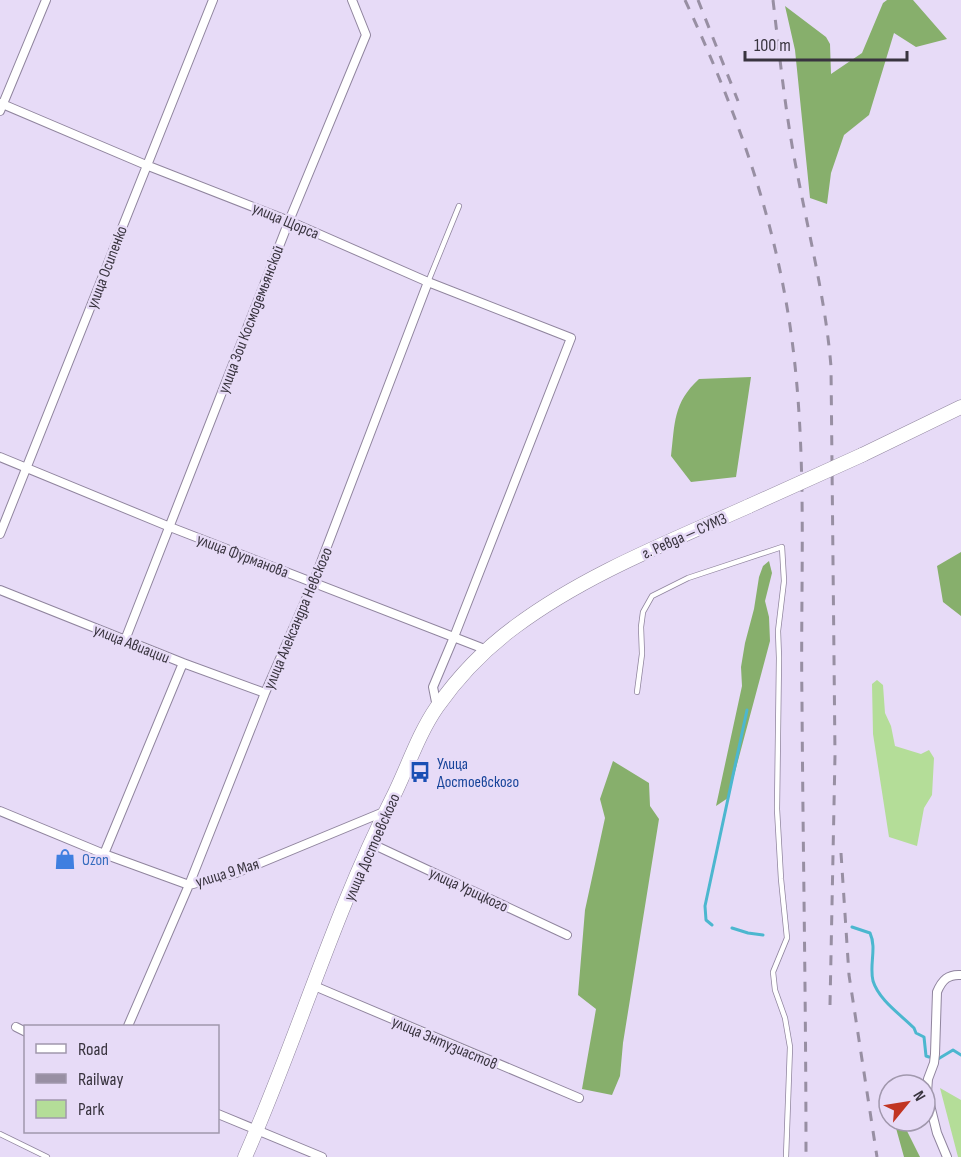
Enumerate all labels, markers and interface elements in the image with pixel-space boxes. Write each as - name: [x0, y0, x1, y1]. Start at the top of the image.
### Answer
- scale bar: [745, 24, 907, 62]
- text: 100 m: [754, 35, 791, 56]
- street label: улица Щорса: [249, 199, 322, 244]
- street label: улица Осипенко: [83, 223, 132, 312]
- street label: улица Зои Космодемьянской: [214, 243, 288, 396]
- street label: г. Ревда — СУМЗ: [639, 509, 730, 564]
- street label: улица Фурманова: [194, 530, 291, 583]
- street label: улица Александра Невского: [260, 545, 337, 692]
- street label: улица Авиации: [91, 621, 172, 668]
- place label: Улица Достоевского: [437, 755, 519, 792]
- bus stop icon: Улица Достоевского: [408, 760, 432, 784]
- street label: улица Достоевского: [340, 791, 405, 904]
- shop icon: Ozon: [53, 847, 77, 871]
- place label: Ozon: [82, 851, 109, 870]
- street label: улица 9 Мая: [193, 855, 261, 892]
- street label: улица Урицкого: [426, 864, 511, 917]
- street label: улица Энтузиастов: [389, 1013, 500, 1074]
- legend: [24, 1025, 219, 1133]
- text: Road: [78, 1039, 108, 1060]
- text: Railway: [78, 1069, 123, 1090]
- north arrow: [877, 1073, 937, 1133]
- text: N: [908, 1088, 929, 1105]
- text: Park: [78, 1099, 104, 1120]

